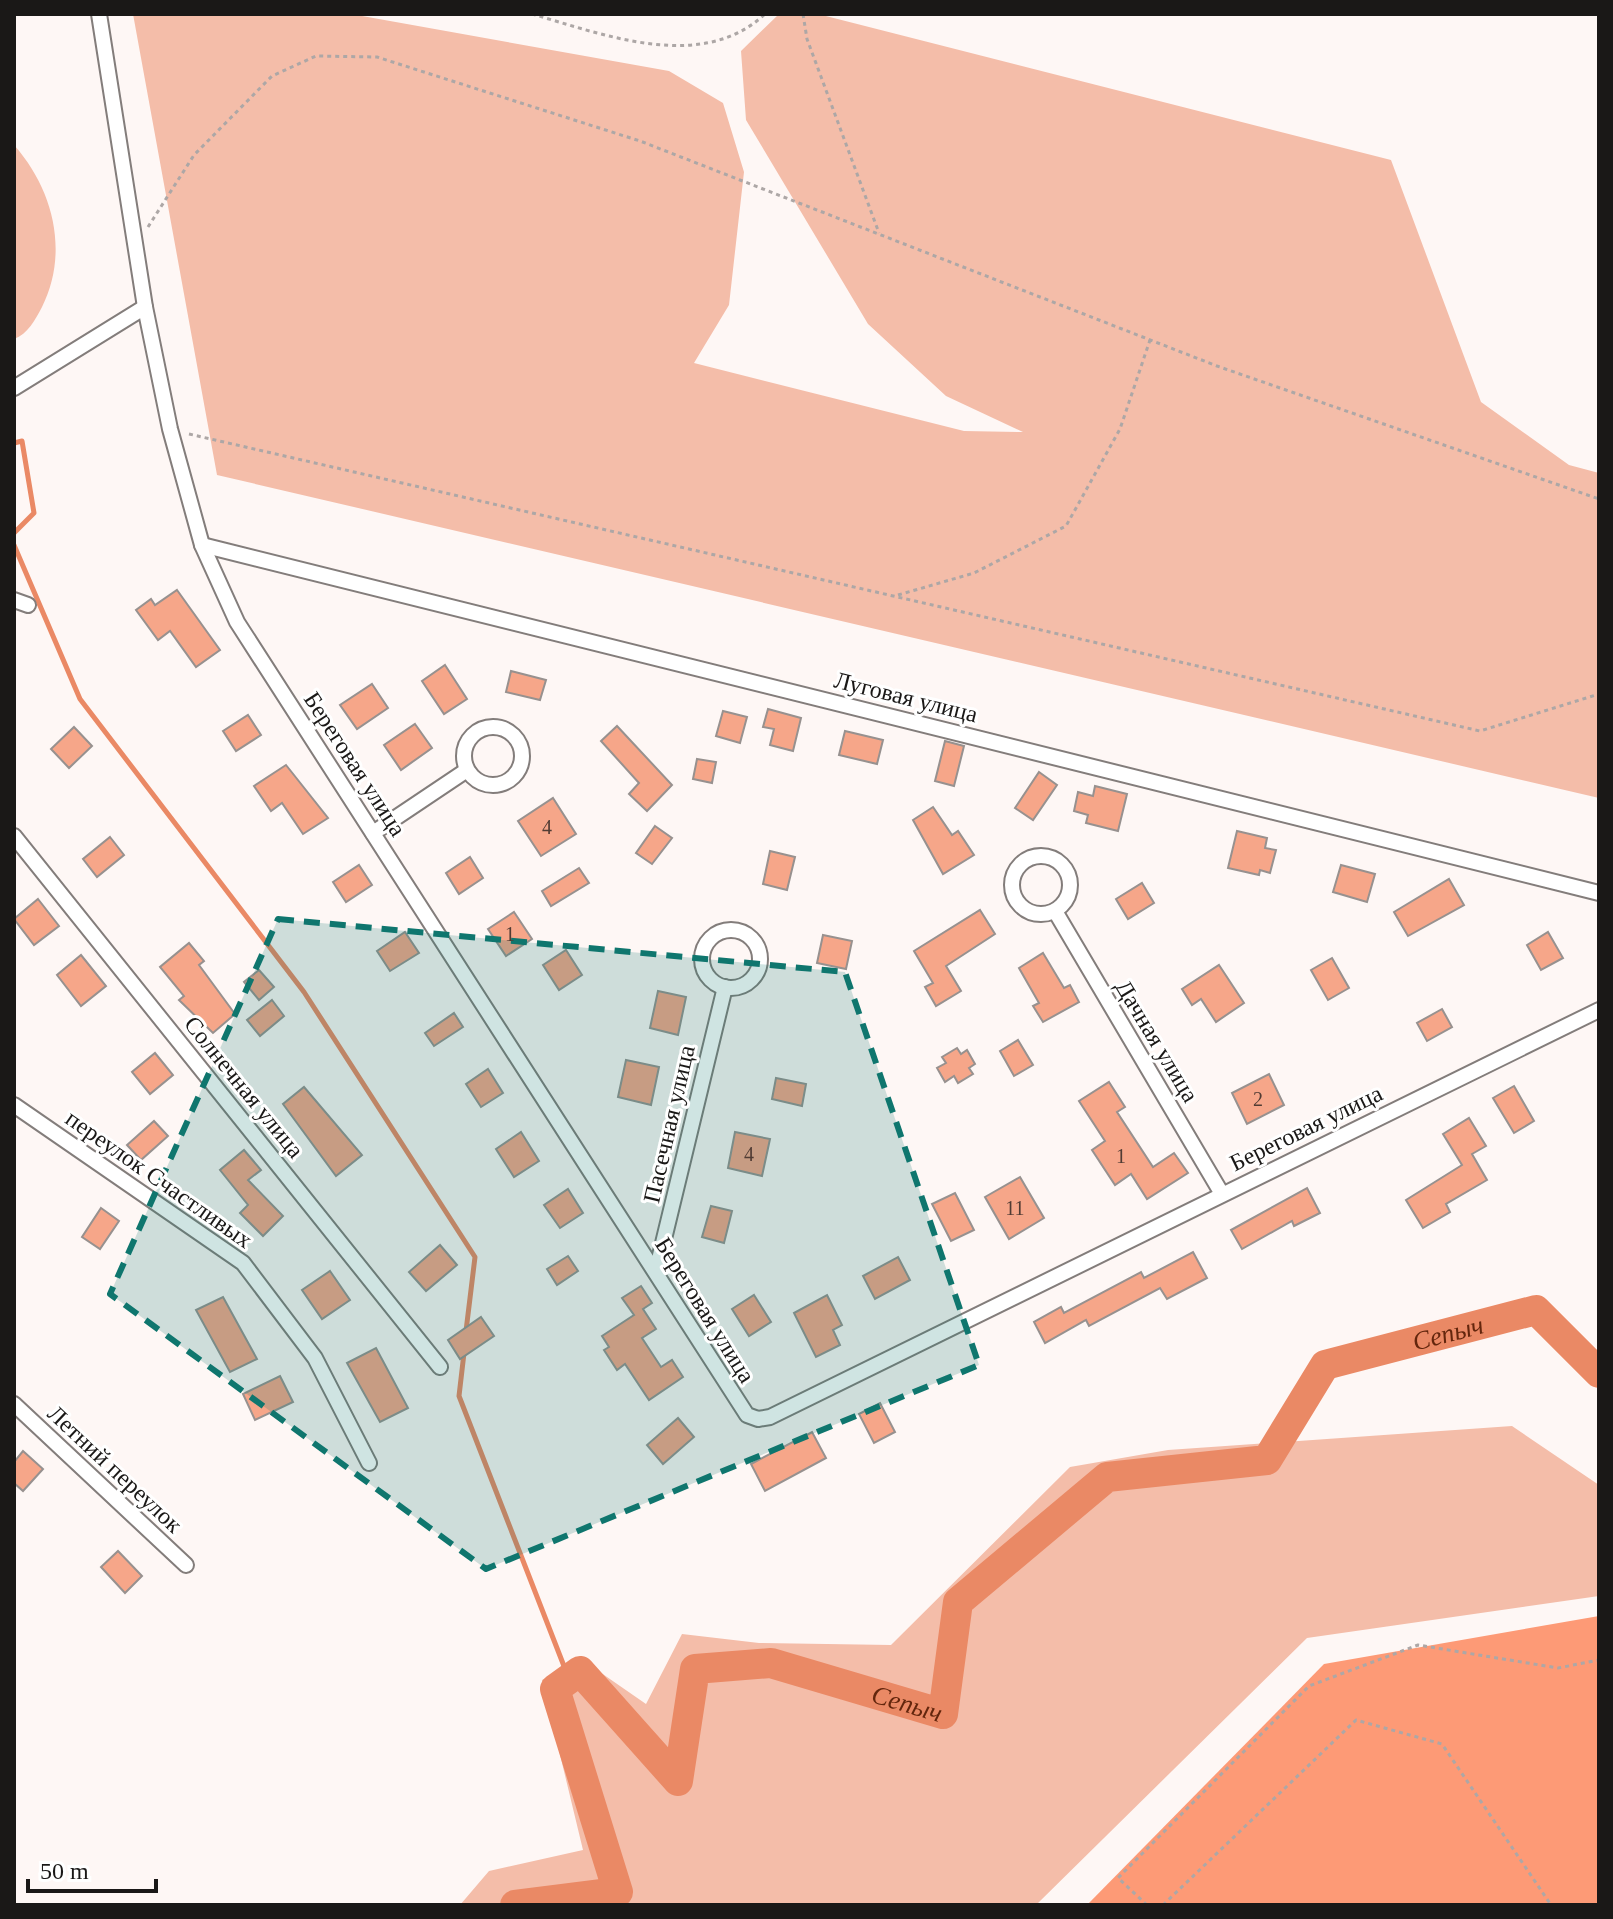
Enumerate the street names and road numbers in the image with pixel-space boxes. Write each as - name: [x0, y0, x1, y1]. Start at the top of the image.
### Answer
- street label: Луговая улица: [832, 667, 981, 727]
- street label: Береговая улица: [299, 687, 411, 841]
- street label: Дачная улица: [1110, 975, 1204, 1107]
- street label: Солнечная улица: [179, 1011, 309, 1163]
- street label: Пасечная улица: [638, 1042, 700, 1205]
- street label: Береговая улица: [1226, 1080, 1387, 1176]
- street label: переулок Счастливых: [61, 1105, 257, 1253]
- street label: Береговая улица: [650, 1233, 760, 1388]
- street label: Летний переулок: [43, 1400, 188, 1538]

